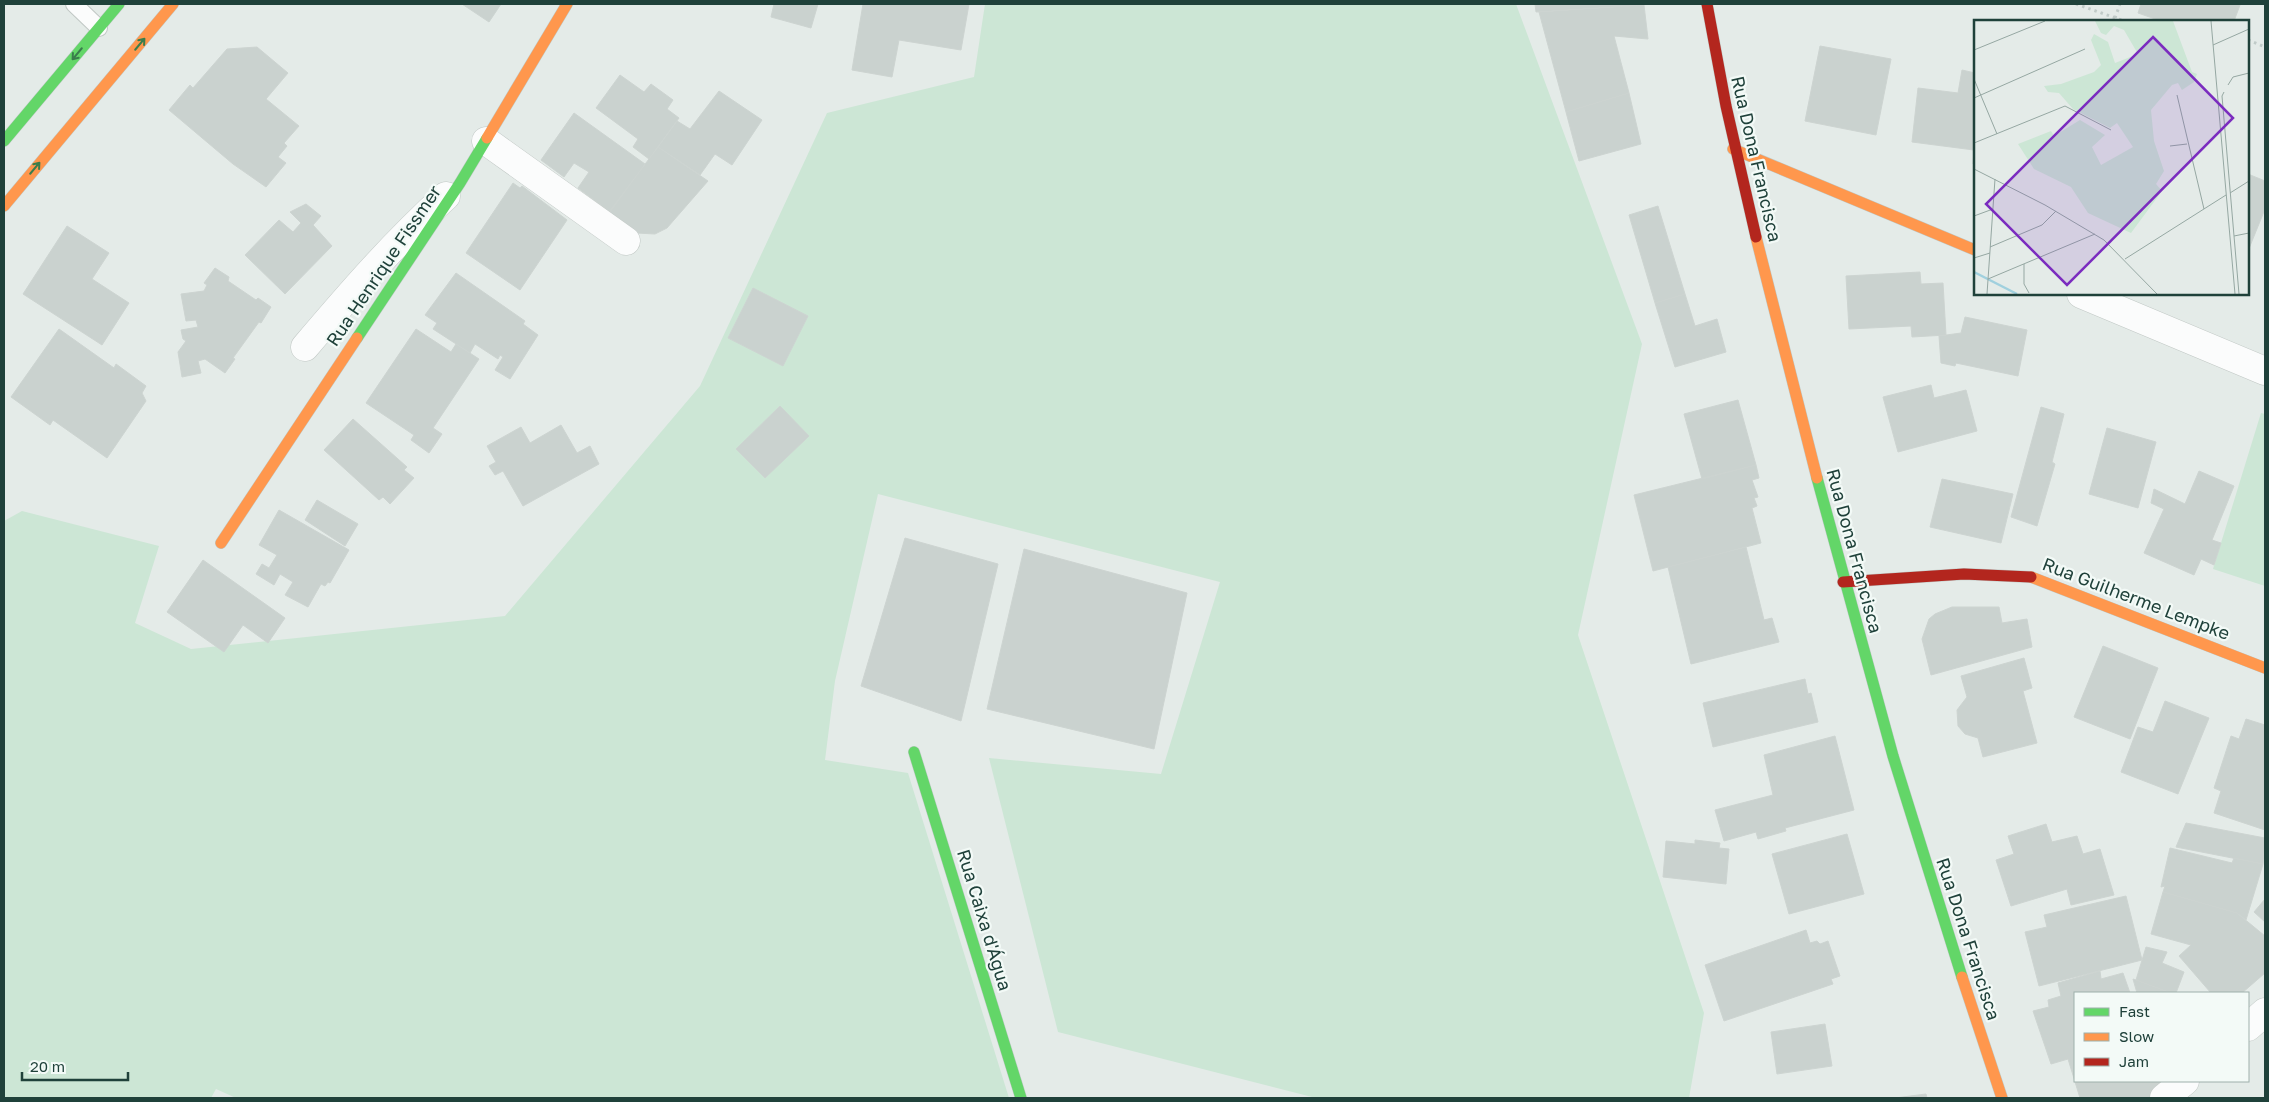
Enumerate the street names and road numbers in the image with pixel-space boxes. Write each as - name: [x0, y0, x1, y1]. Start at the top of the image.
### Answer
- street label: Rua Dona Francisca: [1727, 74, 1787, 244]
- street label: Rua Henrique Fissmer: [321, 181, 445, 350]
- street label: Rua Dona Francisca: [1822, 466, 1888, 635]
- street label: Rua Guilherme Lempke: [2040, 552, 2233, 644]
- street label: Rua Caixa d'Água: [953, 846, 1017, 993]
- street label: Rua Dona Francisca: [1932, 855, 2006, 1023]

